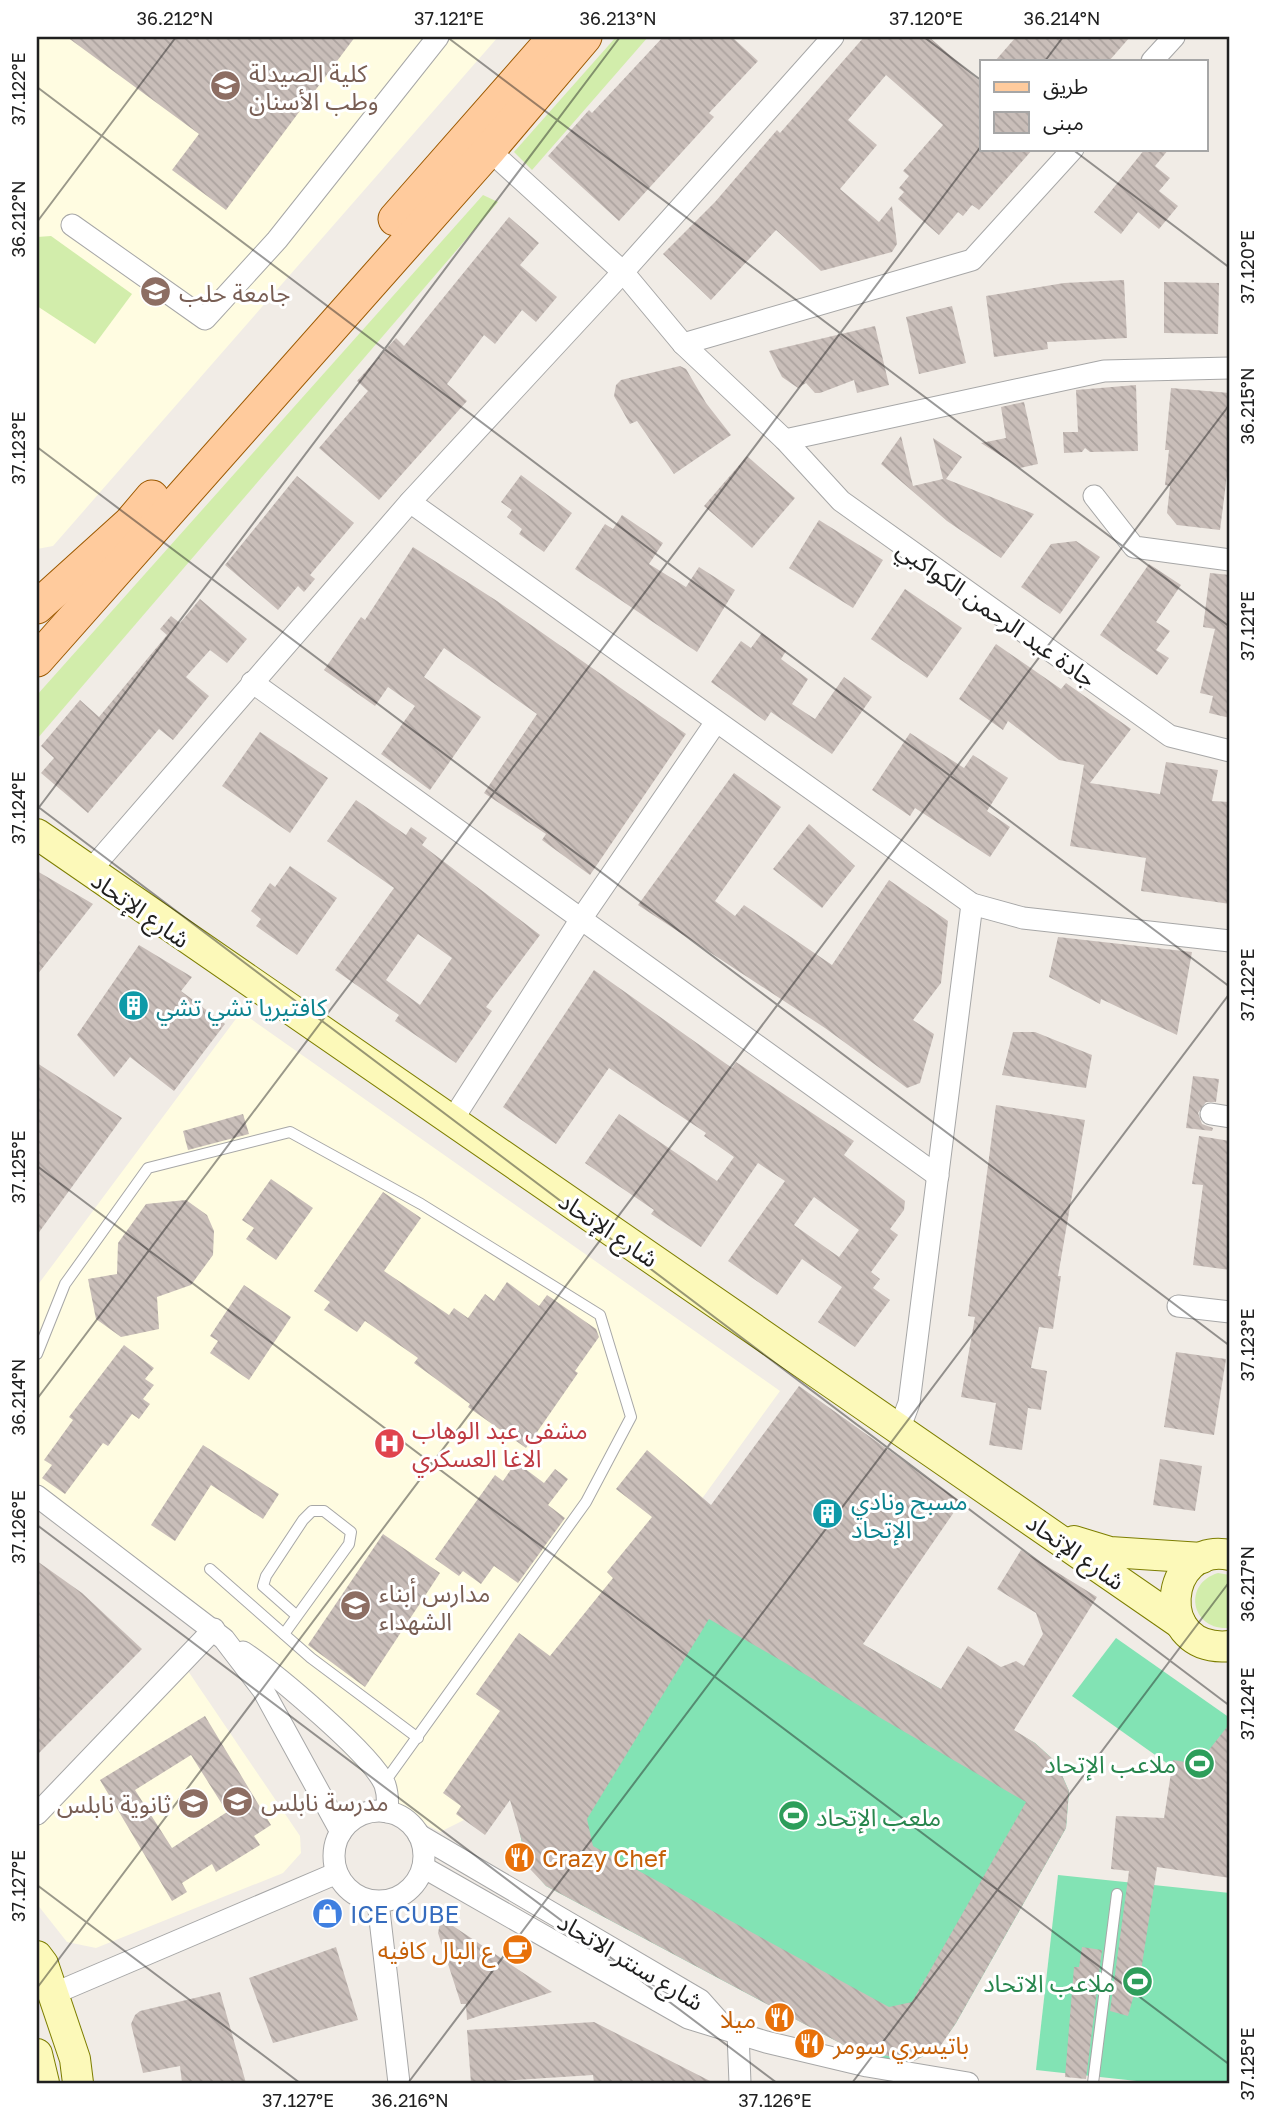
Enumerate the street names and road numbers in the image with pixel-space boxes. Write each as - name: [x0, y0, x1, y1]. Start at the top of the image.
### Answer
- street label: جادة عبد الرحمن الكواكبي: [889, 533, 1102, 697]
- street label: شارع الإتحاد: [84, 865, 196, 957]
- street label: شارع الإتحاد: [552, 1185, 664, 1276]
- street label: شارع الإتحاد: [1019, 1507, 1131, 1599]
- street label: شارع سنتر الاتحاد: [551, 1906, 709, 2019]

